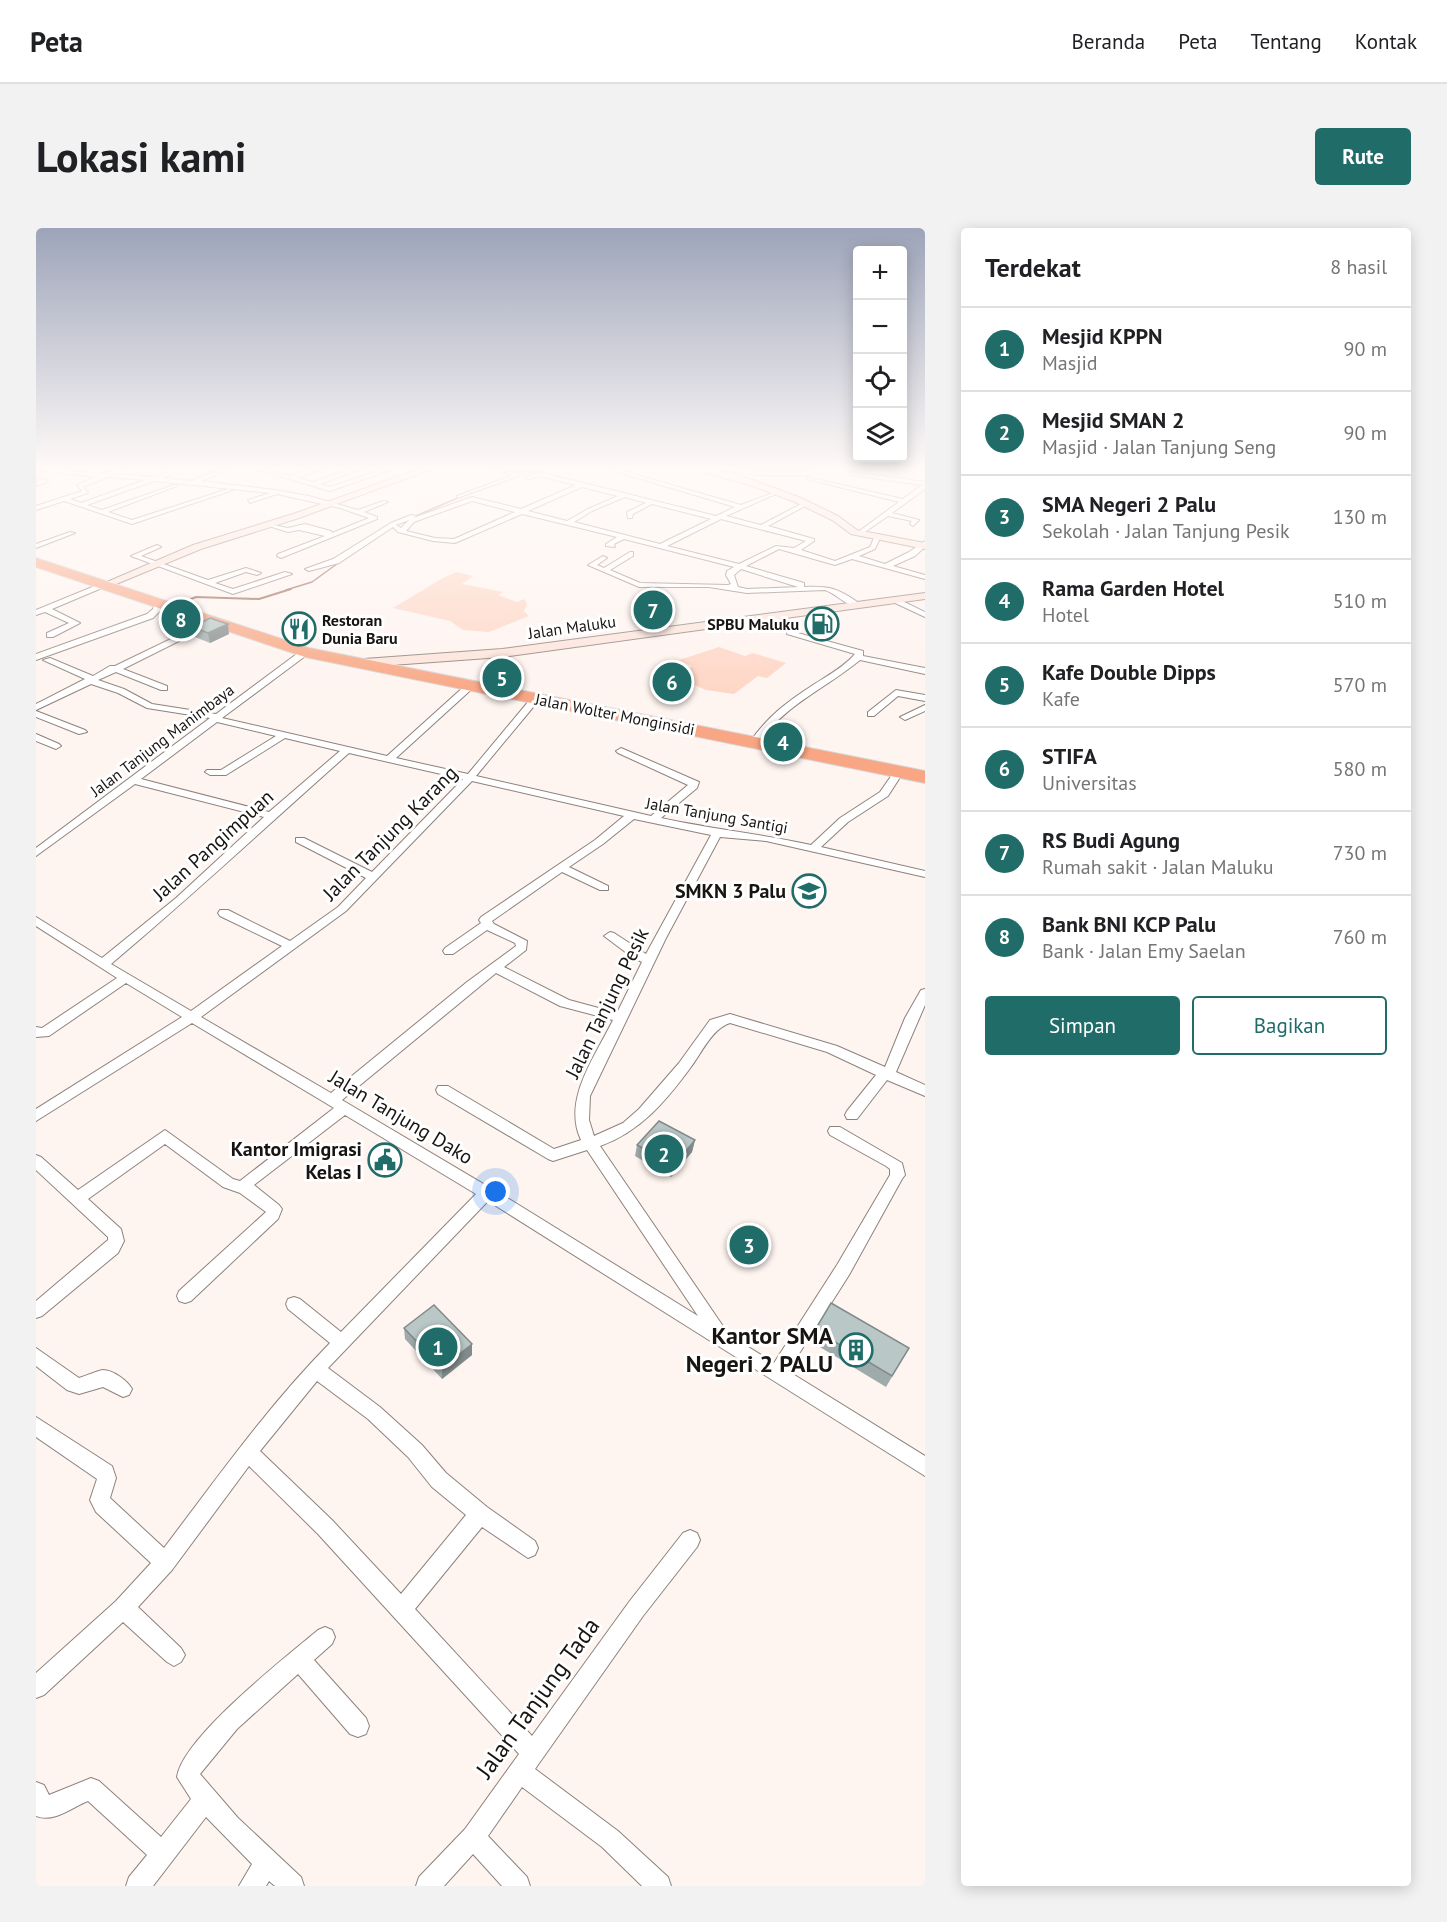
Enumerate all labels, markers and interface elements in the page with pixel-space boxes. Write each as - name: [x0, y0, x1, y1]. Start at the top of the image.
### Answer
- text: Peta: [30, 23, 83, 60]
- text: Beranda: [1072, 28, 1145, 55]
- text: Peta: [1178, 28, 1217, 55]
- text: Tentang: [1250, 28, 1322, 55]
- text: Kontak: [1355, 28, 1417, 55]
- button: Rute: [1315, 128, 1411, 185]
- text: Lokasi kami: [36, 129, 246, 184]
- map controls: [853, 246, 907, 462]
- button: +: [853, 246, 907, 300]
- text: Terdekat: [985, 251, 1081, 284]
- text: 8 hasil: [1330, 254, 1387, 280]
- button: −: [853, 300, 907, 354]
- text: Mesjid KPPN: [1042, 322, 1163, 350]
- text: 1: [999, 336, 1010, 362]
- text: 90 m: [1344, 336, 1387, 362]
- text: Masjid: [1042, 350, 1098, 376]
- button: locate: [853, 354, 907, 408]
- text: Mesjid SMAN 2: [1042, 406, 1184, 434]
- button: layers: [853, 408, 907, 462]
- text: 2: [999, 420, 1010, 446]
- text: 90 m: [1344, 420, 1387, 446]
- text: Masjid · Jalan Tanjung Seng: [1042, 434, 1276, 460]
- text: SMA Negeri 2 Palu: [1042, 490, 1216, 518]
- text: 3: [999, 504, 1010, 530]
- text: 130 m: [1333, 504, 1387, 530]
- text: Sekolah · Jalan Tanjung Pesik: [1042, 518, 1290, 544]
- text: Rama Garden Hotel: [1042, 574, 1224, 602]
- pin: 7: [634, 588, 672, 632]
- text: 4: [999, 588, 1010, 614]
- text: 510 m: [1333, 588, 1387, 614]
- pin: 8: [162, 596, 200, 642]
- text: Hotel: [1042, 602, 1089, 628]
- fuel station icon: SPBU Maluku: [804, 606, 840, 642]
- place label: Restoran Dunia Baru: [322, 610, 398, 648]
- restaurant icon: Restoran Dunia Baru: [281, 611, 317, 647]
- street label: Jalan Maluku: [526, 611, 617, 643]
- place label: SPBU Maluku: [707, 614, 799, 634]
- pin: 5: [482, 656, 522, 700]
- text: Kafe Double Dipps: [1042, 658, 1216, 686]
- pin: 6: [652, 660, 692, 704]
- text: 5: [999, 672, 1010, 698]
- text: 570 m: [1333, 672, 1387, 698]
- street label: Jalan Tanjung Manimbaya: [85, 679, 238, 801]
- text: Kafe: [1042, 686, 1080, 712]
- street label: Jalan Wolter Monginsidi: [532, 689, 697, 739]
- pin: 4: [764, 720, 802, 764]
- text: STIFA: [1042, 742, 1097, 770]
- text: 6: [999, 756, 1010, 782]
- text: 580 m: [1333, 756, 1387, 782]
- street label: Jalan Tanjung Karang: [316, 760, 463, 907]
- text: Universitas: [1042, 770, 1137, 796]
- street label: Jalan Pangimpuan: [146, 784, 279, 907]
- street label: Jalan Tanjung Santigi: [643, 792, 790, 837]
- text: RS Budi Agung: [1042, 826, 1180, 854]
- text: 7: [999, 840, 1010, 866]
- text: 730 m: [1333, 840, 1387, 866]
- text: Rumah sakit · Jalan Maluku: [1042, 854, 1274, 880]
- school or university icon: SMKN 3 Palu: [791, 873, 827, 909]
- place label: SMKN 3 Palu: [675, 878, 786, 904]
- text: Bank BNI KCP Palu: [1042, 910, 1216, 938]
- street label: Jalan Tanjung Pesik: [559, 923, 655, 1083]
- text: 8: [999, 924, 1010, 950]
- text: 760 m: [1333, 924, 1387, 950]
- text: Bank · Jalan Emy Saelan: [1042, 938, 1246, 964]
- button: Simpan: [985, 996, 1180, 1055]
- button: Bagikan: [1192, 996, 1387, 1055]
- street label: Jalan Tanjung Dako: [323, 1063, 478, 1170]
- pin: 2: [644, 1132, 684, 1176]
- place label: Kantor Imigrasi Kelas I: [231, 1136, 362, 1185]
- public building icon: Kantor Imigrasi Kelas I: [367, 1142, 403, 1178]
- your location: [481, 1177, 510, 1206]
- pin: 3: [730, 1222, 768, 1268]
- place label: Kantor SMA Negeri 2 PALU: [686, 1320, 833, 1379]
- pin: 1: [418, 1324, 458, 1370]
- building icon: Kantor SMA Negeri 2 PALU: [838, 1332, 874, 1368]
- street label: Jalan Tanjung Tada: [468, 1611, 606, 1785]

